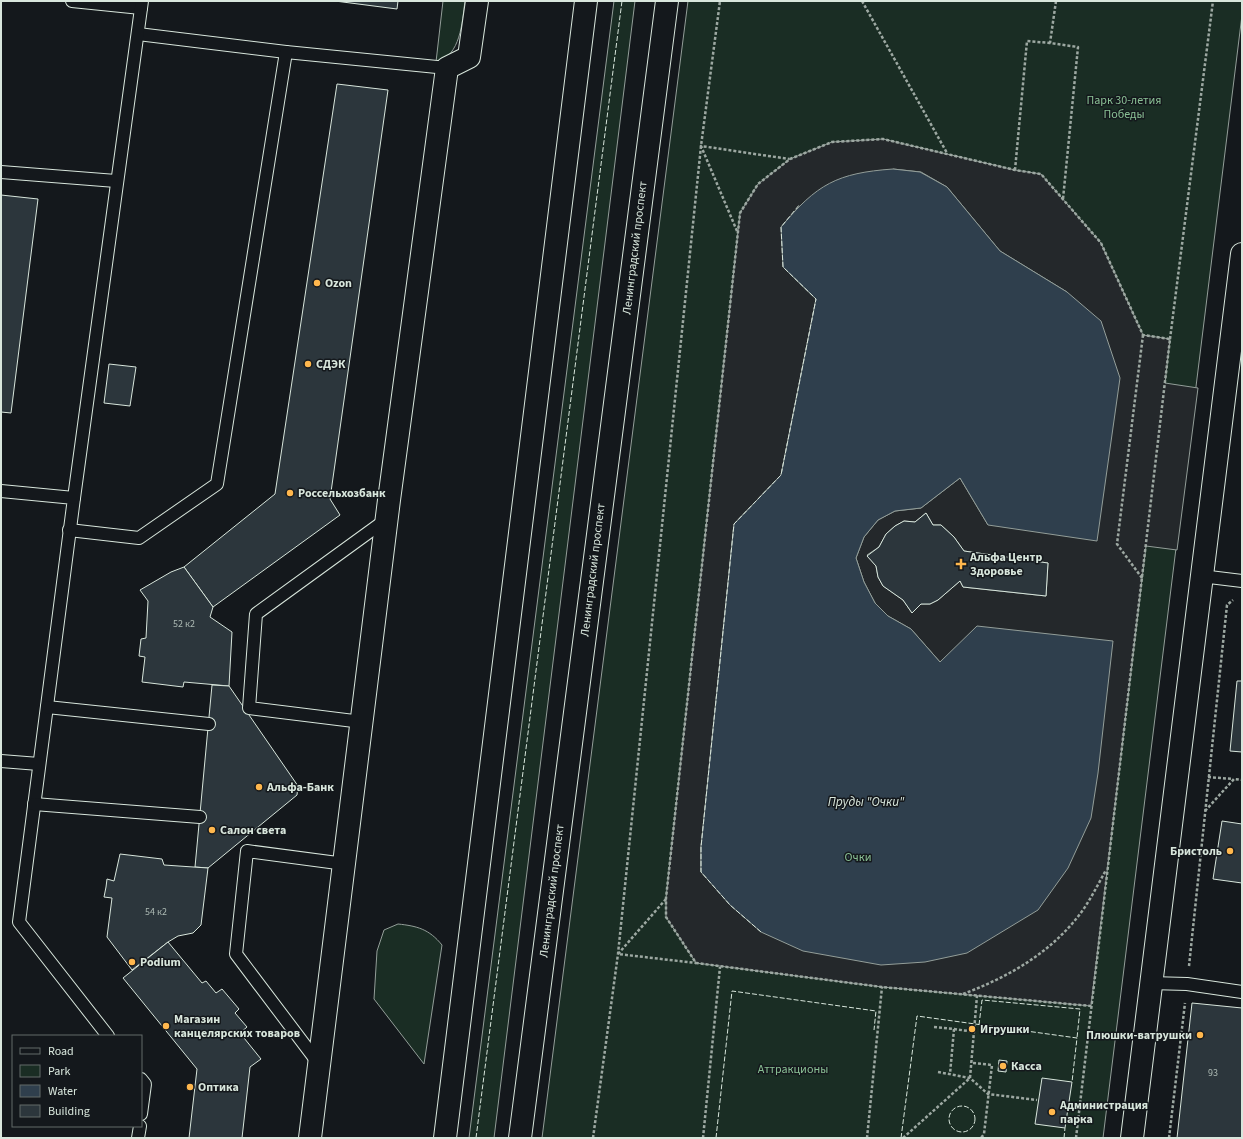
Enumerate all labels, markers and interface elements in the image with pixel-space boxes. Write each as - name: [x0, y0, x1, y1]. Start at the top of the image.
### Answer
- park label: Парк 30-летия Победы: [1086, 92, 1162, 123]
- street label: Ленинградский проспект: [618, 180, 652, 316]
- place label: Ozon: [325, 275, 352, 292]
- marker: Ozon: [312, 278, 322, 288]
- place label: СДЭК: [316, 356, 346, 373]
- marker: СДЭК: [303, 359, 313, 369]
- place label: Россельхозбанк: [298, 485, 386, 502]
- marker: Россельхозбанк: [285, 488, 295, 498]
- street label: Ленинградский проспект: [576, 502, 610, 638]
- place label: Альфа Центр Здоровье: [969, 549, 1042, 580]
- marker: Альфа Центр Здоровье: [955, 558, 967, 570]
- house number: 52 к2: [173, 617, 195, 631]
- place label: Альфа-Банк: [266, 779, 334, 796]
- marker: Альфа-Банк: [254, 782, 264, 792]
- water label: Пруды "Очки": [828, 793, 905, 811]
- place label: Салон света: [220, 822, 286, 839]
- street label: Ленинградский проспект: [535, 823, 569, 959]
- marker: Салон света: [207, 825, 217, 835]
- place label: Бристоль: [1170, 843, 1222, 860]
- marker: Бристоль: [1225, 846, 1235, 856]
- park label: Очки: [845, 849, 871, 866]
- house number: 54 к2: [145, 905, 167, 919]
- place label: Podium: [140, 954, 181, 971]
- marker: Podium: [127, 957, 137, 967]
- place label: Магазин канцелярских товаров: [174, 1011, 300, 1042]
- marker: Магазин канцелярских товаров: [161, 1021, 171, 1031]
- place label: Игрушки: [980, 1021, 1030, 1038]
- marker: Игрушки: [967, 1024, 977, 1034]
- place label: Плюшки-ватрушки: [1086, 1027, 1192, 1044]
- marker: Плюшки-ватрушки: [1195, 1030, 1205, 1040]
- legend: [12, 1035, 142, 1127]
- text: Road: [48, 1043, 74, 1060]
- place label: Касса: [1011, 1058, 1042, 1075]
- park label: Аттракционы: [758, 1061, 828, 1078]
- marker: Касса: [998, 1061, 1008, 1071]
- text: Park: [48, 1063, 70, 1080]
- house number: 93: [1208, 1066, 1218, 1080]
- place label: Оптика: [198, 1079, 239, 1096]
- marker: Оптика: [185, 1082, 195, 1092]
- text: Water: [48, 1083, 78, 1100]
- place label: Администрация парка: [1059, 1097, 1148, 1128]
- text: Building: [48, 1103, 90, 1120]
- marker: Администрация парка: [1047, 1107, 1057, 1117]

